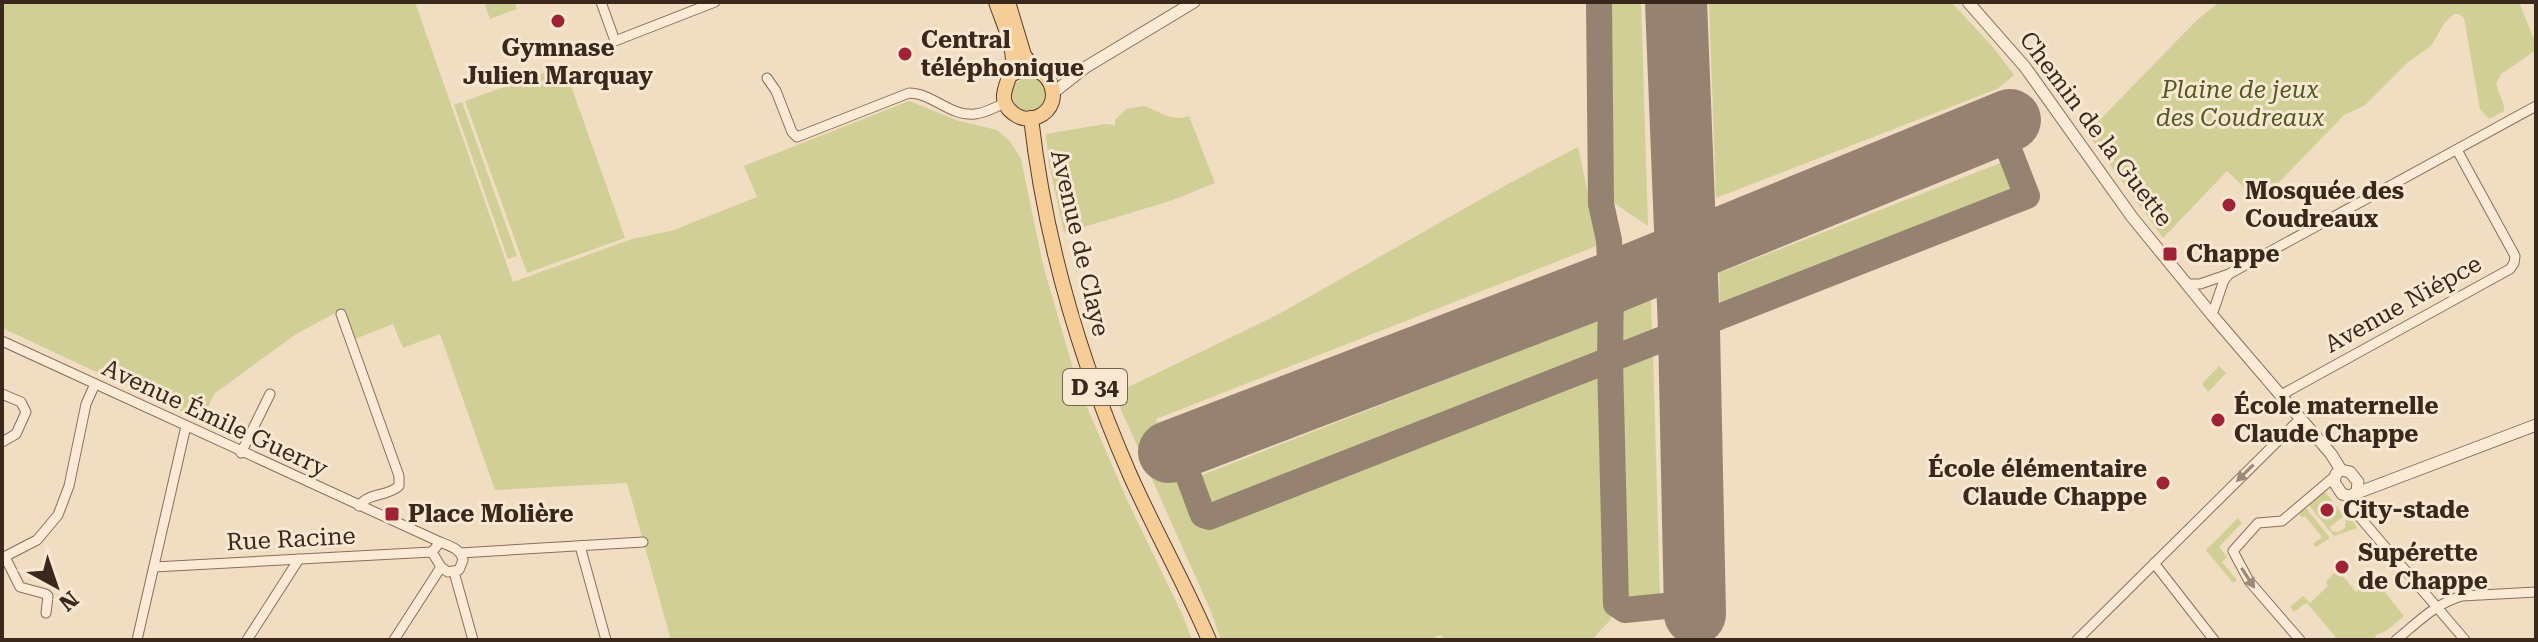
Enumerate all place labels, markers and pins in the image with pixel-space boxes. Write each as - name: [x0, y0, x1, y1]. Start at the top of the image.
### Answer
- marker: Gymnase Julien Marquay: [549, 12, 567, 30]
- place label: Central téléphonique: [921, 26, 1084, 82]
- place label: Gymnase Julien Marquay: [463, 34, 653, 90]
- marker: Central téléphonique: [896, 45, 914, 63]
- place label: Mosquée des Coudreaux: [2245, 177, 2404, 233]
- marker: Mosquée des Coudreaux: [2220, 196, 2238, 214]
- place label: Chappe: [2186, 240, 2280, 268]
- marker: Chappe: [2161, 245, 2179, 263]
- place label: École maternelle Claude Chappe: [2234, 390, 2439, 448]
- marker: École maternelle Claude Chappe: [2209, 411, 2227, 429]
- place label: École élémentaire Claude Chappe: [1928, 453, 2147, 511]
- marker: École élémentaire Claude Chappe: [2154, 474, 2172, 492]
- place label: City-stade: [2343, 496, 2469, 524]
- place label: Place Molière: [408, 500, 574, 528]
- marker: City-stade: [2318, 501, 2336, 519]
- marker: Place Molière: [383, 505, 401, 523]
- place label: Supérette de Chappe: [2358, 539, 2488, 595]
- marker: Supérette de Chappe: [2333, 558, 2351, 576]

